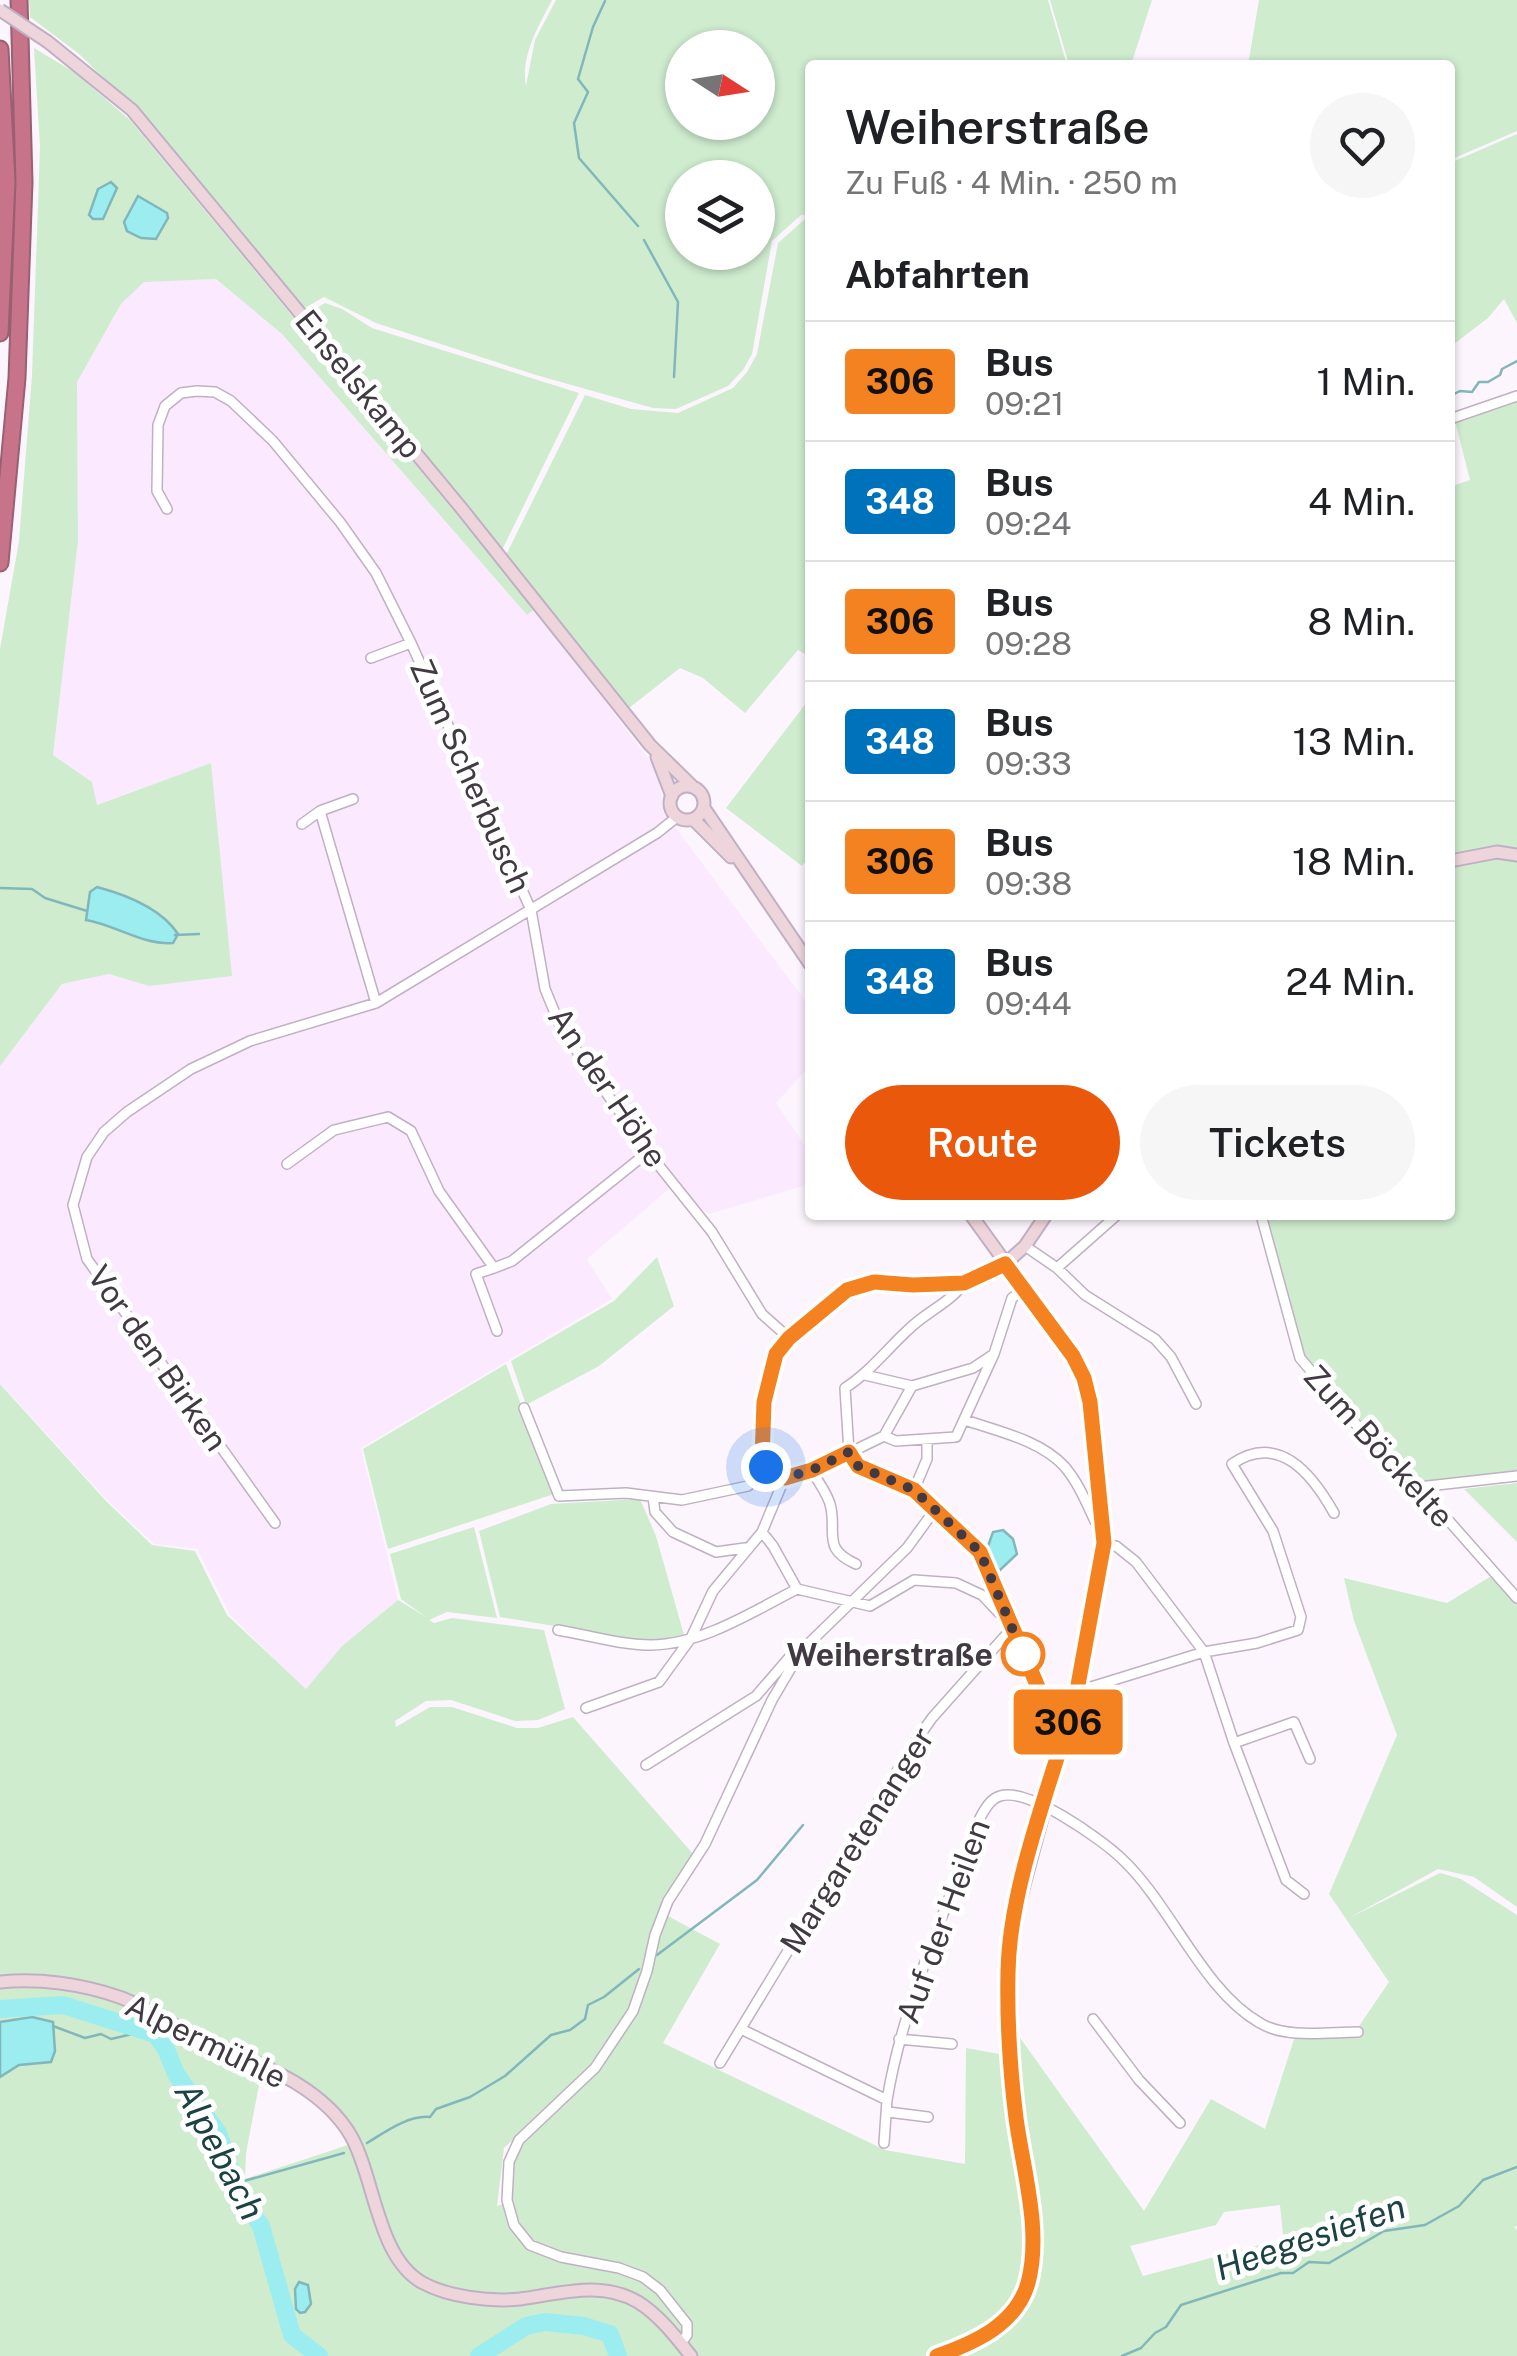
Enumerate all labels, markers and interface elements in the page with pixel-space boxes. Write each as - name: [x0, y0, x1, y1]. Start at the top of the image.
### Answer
- north arrow: [665, 30, 775, 140]
- map controls: [665, 30, 775, 270]
- button: heart: [1310, 93, 1415, 198]
- text: Weiherstraße: [845, 98, 1150, 155]
- button: layers: [665, 160, 775, 270]
- text: Zu Fuß · 4 Min. · 250 m: [845, 164, 1178, 201]
- text: Abfahrten: [845, 252, 1030, 297]
- street label: Enselskamp: [288, 303, 430, 465]
- text: Bus: [985, 340, 1054, 385]
- text: 1 Min.: [1317, 359, 1415, 404]
- text: 306: [866, 361, 934, 402]
- text: 09:21: [985, 385, 1064, 422]
- text: Bus: [985, 460, 1054, 505]
- text: 4 Min.: [1308, 479, 1415, 524]
- text: 348: [865, 481, 935, 522]
- text: 09:24: [985, 505, 1071, 542]
- text: Bus: [985, 580, 1054, 625]
- text: 8 Min.: [1307, 599, 1415, 644]
- text: 306: [866, 601, 934, 642]
- text: 09:28: [985, 625, 1072, 662]
- street label: Zum Scherbusch: [403, 654, 539, 898]
- text: Bus: [985, 700, 1054, 745]
- text: 13 Min.: [1293, 719, 1415, 764]
- text: 348: [865, 721, 935, 762]
- text: 09:33: [985, 745, 1072, 782]
- text: Bus: [985, 820, 1054, 865]
- text: 18 Min.: [1292, 839, 1415, 884]
- text: 306: [866, 841, 934, 882]
- text: 09:38: [985, 865, 1072, 902]
- text: Bus: [985, 940, 1054, 985]
- text: 24 Min.: [1285, 959, 1415, 1004]
- text: 348: [865, 961, 935, 1002]
- text: 09:44: [985, 985, 1072, 1022]
- street label: An der Höhe: [541, 1000, 675, 1174]
- button: Route: [845, 1085, 1120, 1200]
- button: Tickets: [1140, 1085, 1415, 1200]
- street label: Vor den Birken: [80, 1258, 236, 1458]
- street label: Zum Böckelte: [1297, 1357, 1461, 1535]
- your location: [741, 1442, 791, 1492]
- marker: Weiherstraße: [1002, 1633, 1044, 1675]
- place label: Weiherstraße: [787, 1636, 993, 1673]
- line badge: 306: [1010, 1690, 1126, 1754]
- text: 306: [1034, 1702, 1102, 1743]
- street label: Margaretenanger: [773, 1720, 941, 1960]
- street label: Auf der Heilen: [889, 1814, 997, 2028]
- street label: Alpermühle: [120, 1986, 292, 2096]
- water label: Alpebach: [167, 2075, 273, 2227]
- water label: Heegesiefen: [1210, 2185, 1410, 2289]

